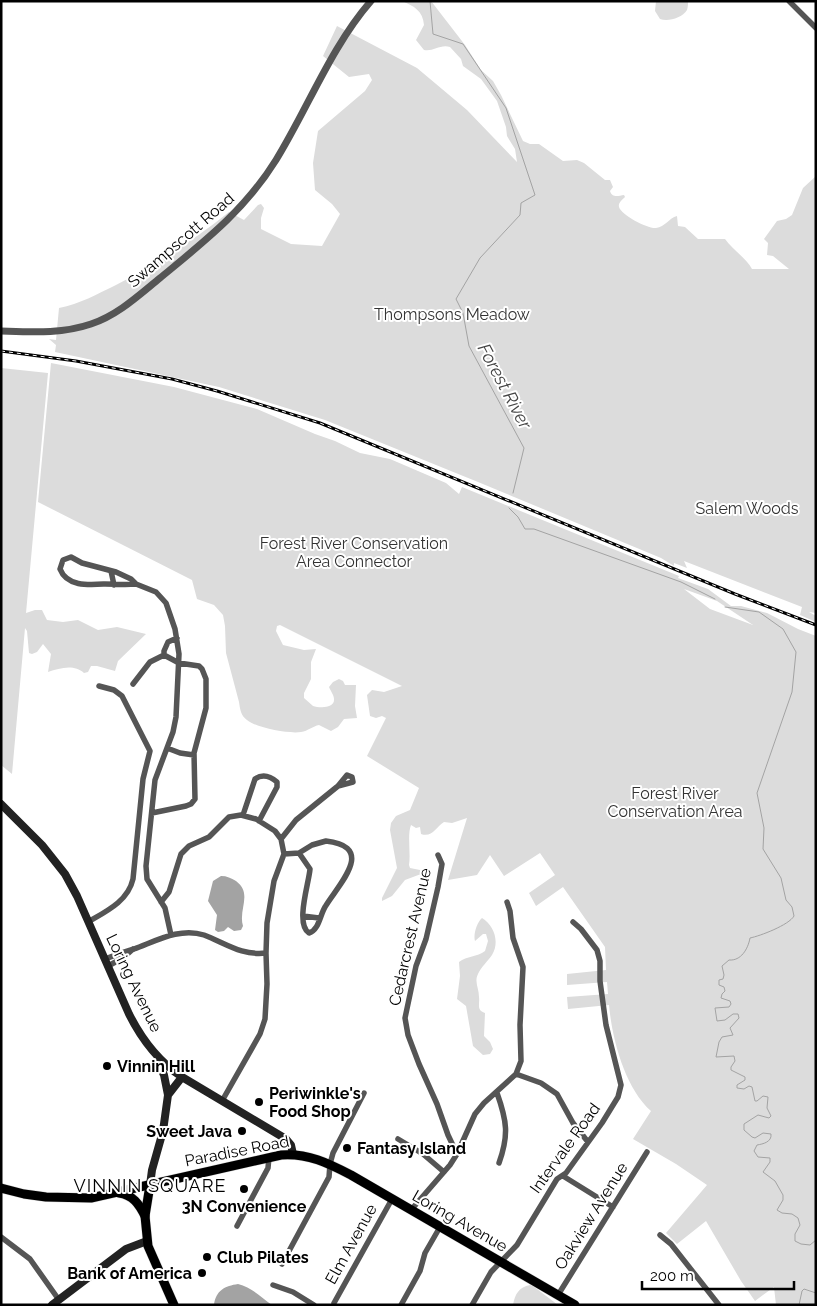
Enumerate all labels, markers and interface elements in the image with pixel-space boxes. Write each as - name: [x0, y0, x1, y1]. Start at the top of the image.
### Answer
- street label: Swampscott Road: [124, 189, 238, 291]
- park label: Thompsons Meadow: [374, 305, 530, 324]
- water label: Forest River: [474, 340, 537, 433]
- park label: Salem Woods: [696, 499, 799, 518]
- park label: Forest River Conservation Area Connector: [260, 534, 448, 571]
- park label: Forest River Conservation Area: [607, 784, 743, 821]
- street label: Cedarcrest Avenue: [385, 866, 435, 1008]
- street label: Loring Avenue: [102, 931, 166, 1035]
- place label: Vinnin Hill: [117, 1057, 196, 1076]
- marker: Vinnin Hill: [101, 1060, 113, 1072]
- place label: Periwinkle's Food Shop: [269, 1084, 361, 1121]
- marker: Periwinkle's Food Shop: [253, 1096, 265, 1108]
- street label: Intervale Road: [526, 1099, 604, 1197]
- place label: Sweet Java: [146, 1122, 232, 1141]
- marker: Sweet Java: [236, 1125, 248, 1137]
- street label: Paradise Road: [183, 1132, 291, 1170]
- place label: Fantasy Island: [357, 1139, 466, 1158]
- marker: Fantasy Island: [341, 1142, 353, 1154]
- street label: Oakview Avenue: [550, 1159, 632, 1273]
- district label: VINNIN SQUARE: [74, 1175, 226, 1196]
- marker: 3N Convenience: [238, 1183, 250, 1195]
- street label: Loring Avenue: [409, 1186, 511, 1256]
- place label: 3N Convenience: [182, 1197, 307, 1216]
- street label: Elm Avenue: [321, 1201, 381, 1287]
- place label: Club Pilates: [217, 1248, 309, 1267]
- marker: Club Pilates: [201, 1251, 213, 1263]
- scale bar: [642, 1258, 794, 1290]
- place label: Bank of America: [67, 1264, 192, 1283]
- marker: Bank of America: [196, 1267, 208, 1279]
- text: 200 m: [650, 1267, 694, 1285]

